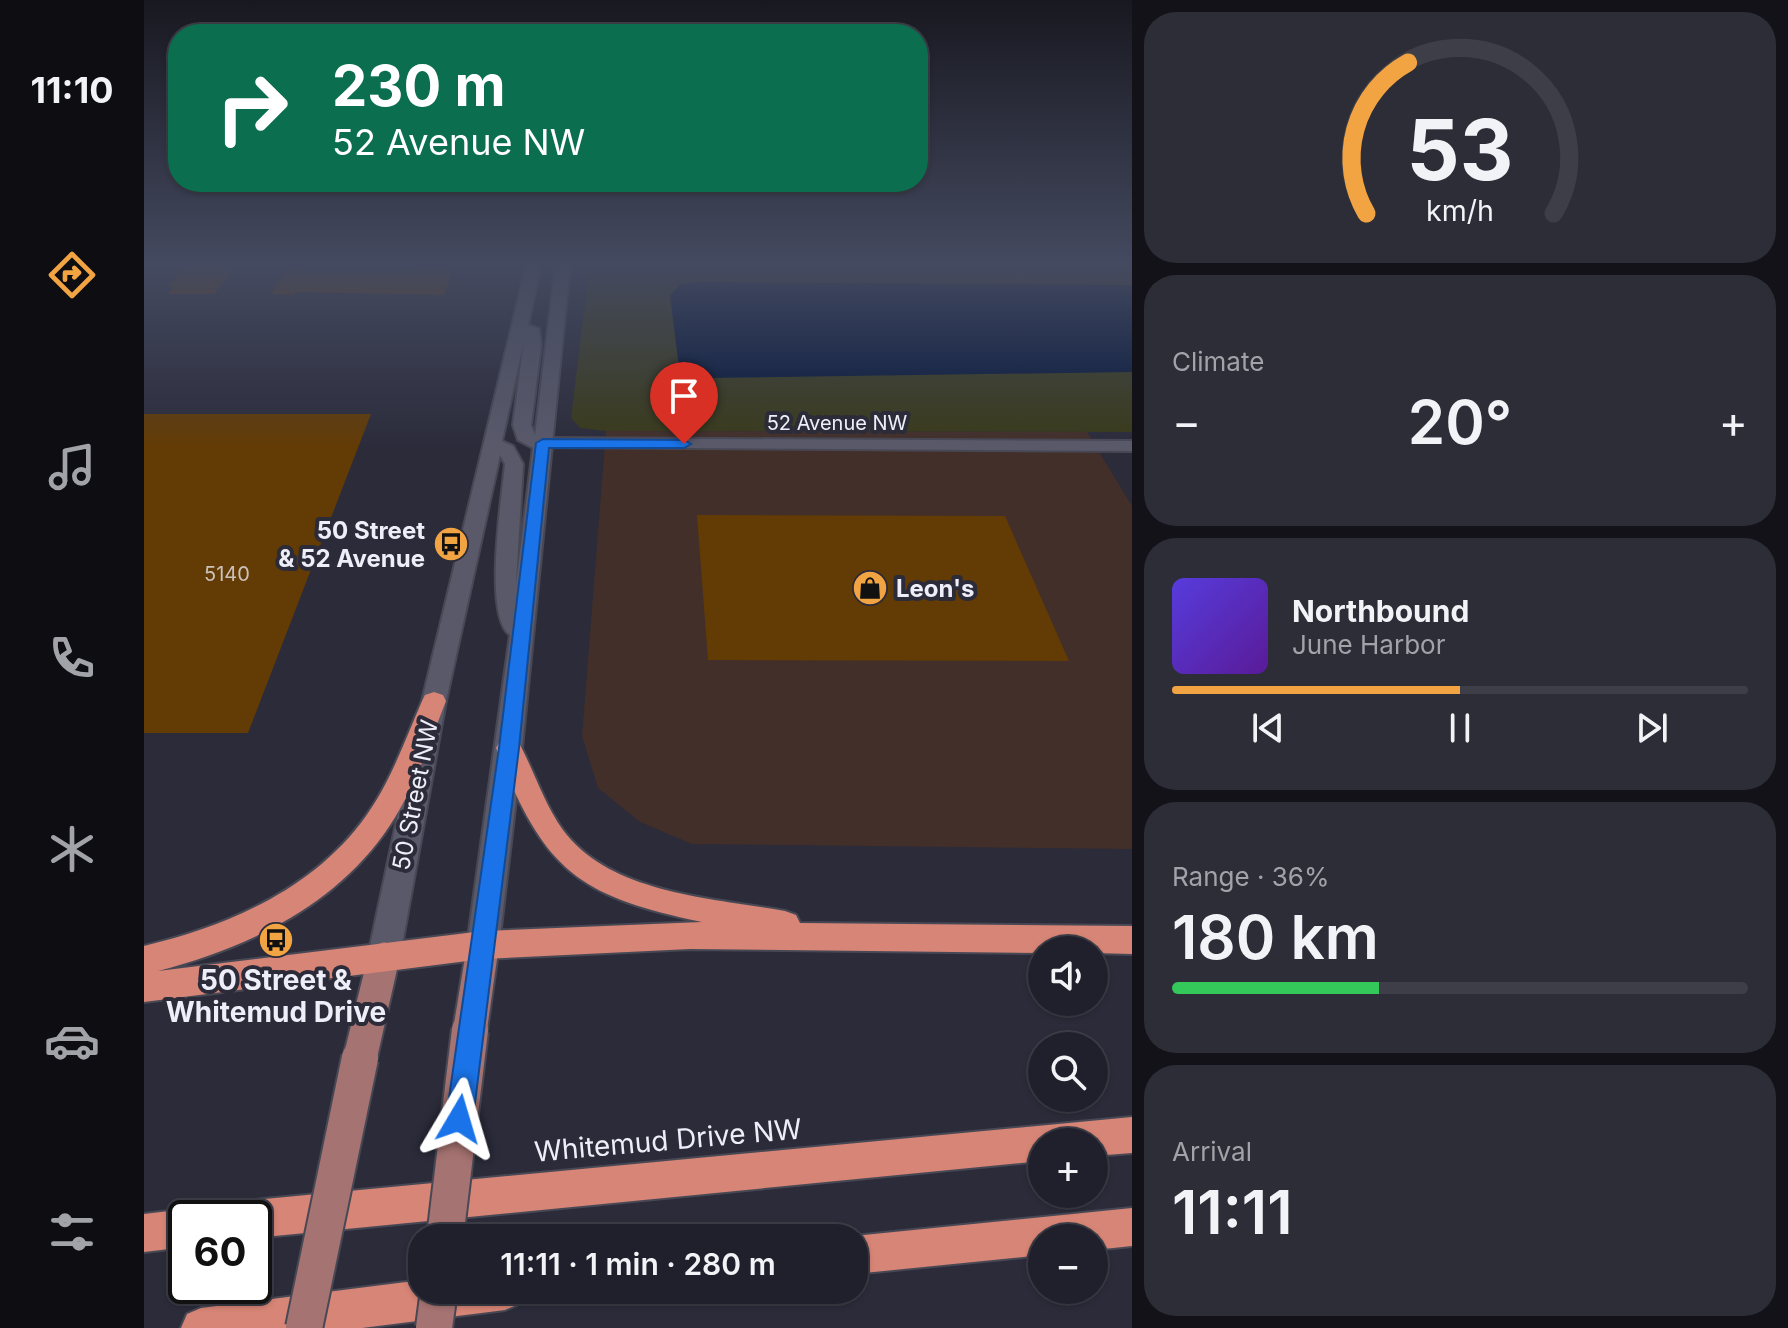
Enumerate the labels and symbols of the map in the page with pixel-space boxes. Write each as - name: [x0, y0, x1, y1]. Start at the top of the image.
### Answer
- pin: [650, 362, 718, 444]
- street label: 52 Avenue NW: [767, 411, 908, 435]
- place label: 50 Street & 52 Avenue: [278, 516, 425, 573]
- bus stop icon: 50 Street & 52 Avenue: [432, 525, 470, 563]
- house number: 5140: [204, 562, 250, 586]
- shop icon: Leon's: [851, 569, 889, 607]
- place label: Leon's: [896, 574, 974, 603]
- street label: 50 Street NW: [386, 717, 444, 873]
- bus stop icon: 50 Street & Whitemud Drive: [257, 921, 295, 959]
- place label: 50 Street & Whitemud Drive: [166, 963, 386, 1029]
- position arrow: [417, 1077, 501, 1161]
- street label: Whitemud Drive NW: [533, 1111, 803, 1169]
- speed limit sign: 60: [168, 1200, 272, 1304]

